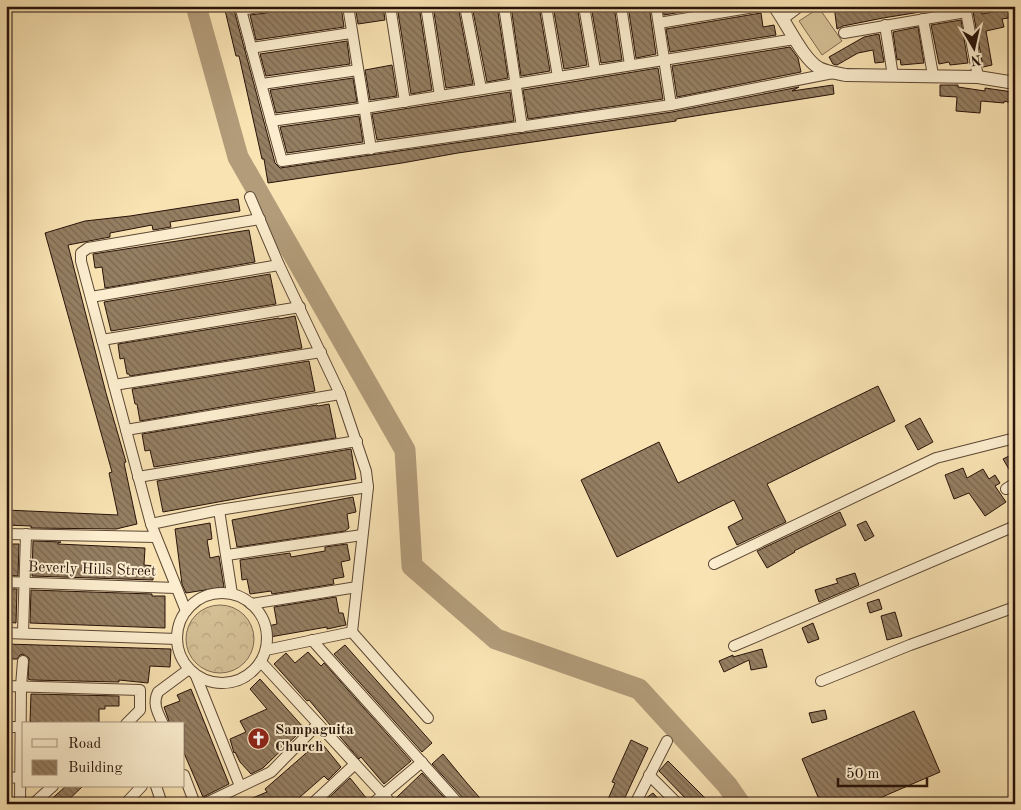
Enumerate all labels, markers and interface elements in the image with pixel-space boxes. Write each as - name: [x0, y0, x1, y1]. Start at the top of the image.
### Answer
- north arrow: [948, 22, 998, 72]
- text: N: [969, 52, 982, 68]
- street label: Beverly Hills Street: [28, 560, 156, 580]
- legend: [22, 722, 185, 788]
- place label: Sampaguita Church: [275, 723, 354, 755]
- church icon: Sampaguita Church: [247, 727, 271, 751]
- text: Road: [68, 737, 102, 752]
- scale bar: [838, 755, 927, 787]
- text: Building: [68, 761, 123, 776]
- text: 50 m: [846, 767, 880, 782]

